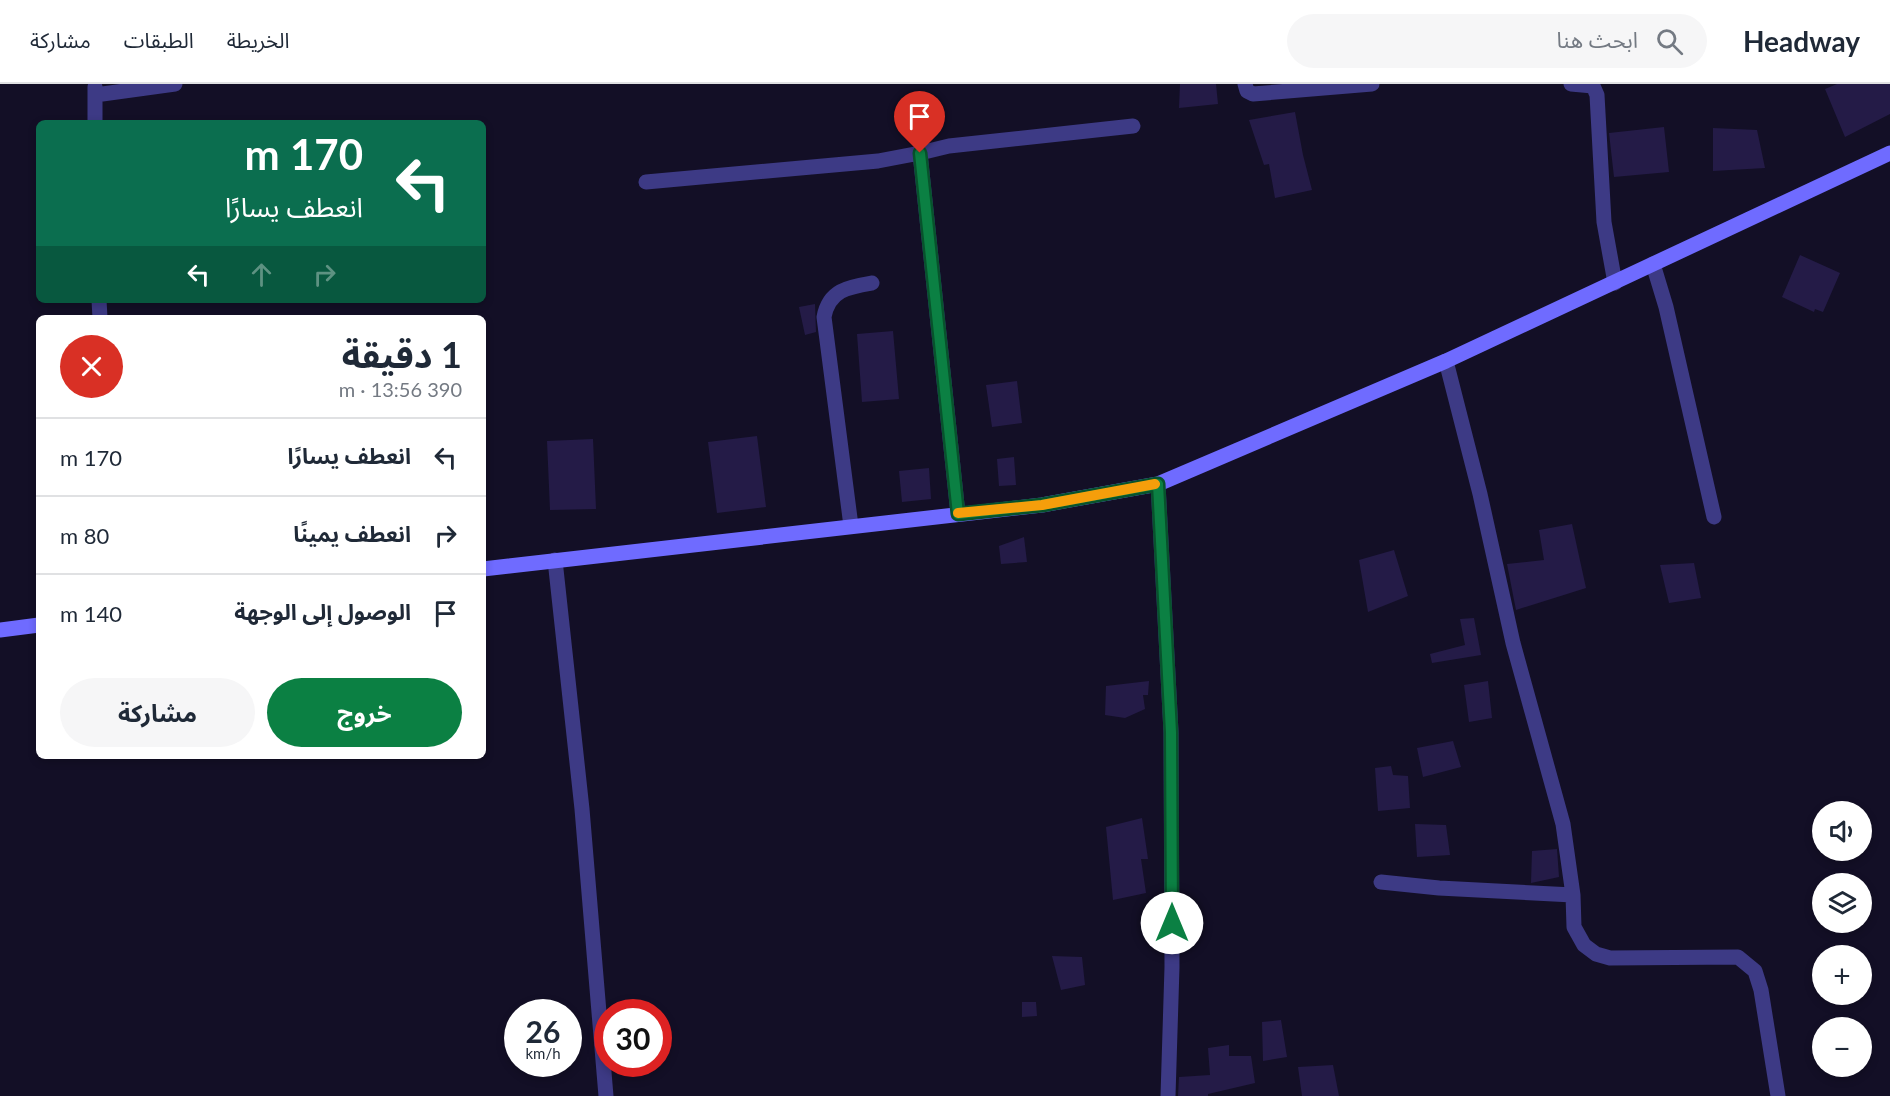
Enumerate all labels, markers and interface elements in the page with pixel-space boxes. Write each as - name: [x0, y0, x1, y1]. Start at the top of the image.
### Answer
- search box: [1287, 14, 1707, 68]
- text: Headway: [1743, 24, 1860, 58]
- icon: search: [1653, 25, 1686, 58]
- text: ابحث هنا: [1557, 26, 1638, 53]
- text: مشاركة: [30, 27, 91, 52]
- text: الطبقات: [124, 27, 194, 52]
- text: الخريطة: [227, 27, 290, 52]
- pin: [894, 91, 945, 153]
- icon: arrive: [903, 100, 936, 133]
- text: 170 m: [245, 129, 363, 179]
- icon: left: [384, 144, 462, 222]
- text: انعطف يسارًا: [225, 190, 363, 223]
- icon: left: [182, 258, 215, 291]
- icon: ahead: [245, 258, 278, 291]
- icon: right: [308, 258, 341, 291]
- text: 1 دقيقة: [342, 332, 462, 376]
- button: close: [60, 335, 123, 398]
- text: 390 m · 13:56: [339, 377, 462, 401]
- icon: left: [429, 441, 462, 474]
- text: انعطف يسارًا: [287, 442, 411, 469]
- text: 170 m: [60, 444, 122, 471]
- icon: right: [429, 519, 462, 552]
- text: انعطف يمينًا: [293, 520, 411, 547]
- text: 80 m: [60, 522, 109, 549]
- icon: arrive: [429, 597, 462, 630]
- text: الوصول إلى الوجهة: [234, 598, 411, 625]
- text: 140 m: [60, 600, 122, 627]
- button: مشاركة: [60, 678, 255, 747]
- button: خروج: [267, 678, 462, 747]
- map controls: [1812, 801, 1872, 1077]
- button: sound: [1812, 801, 1872, 861]
- button: layers: [1812, 873, 1872, 933]
- position arrow: [1140, 891, 1204, 955]
- button: +: [1812, 945, 1872, 1005]
- speed limit sign: 30: [594, 999, 672, 1077]
- text: 26: [526, 1013, 560, 1049]
- button: −: [1812, 1017, 1872, 1077]
- text: km/h: [525, 1044, 561, 1062]

